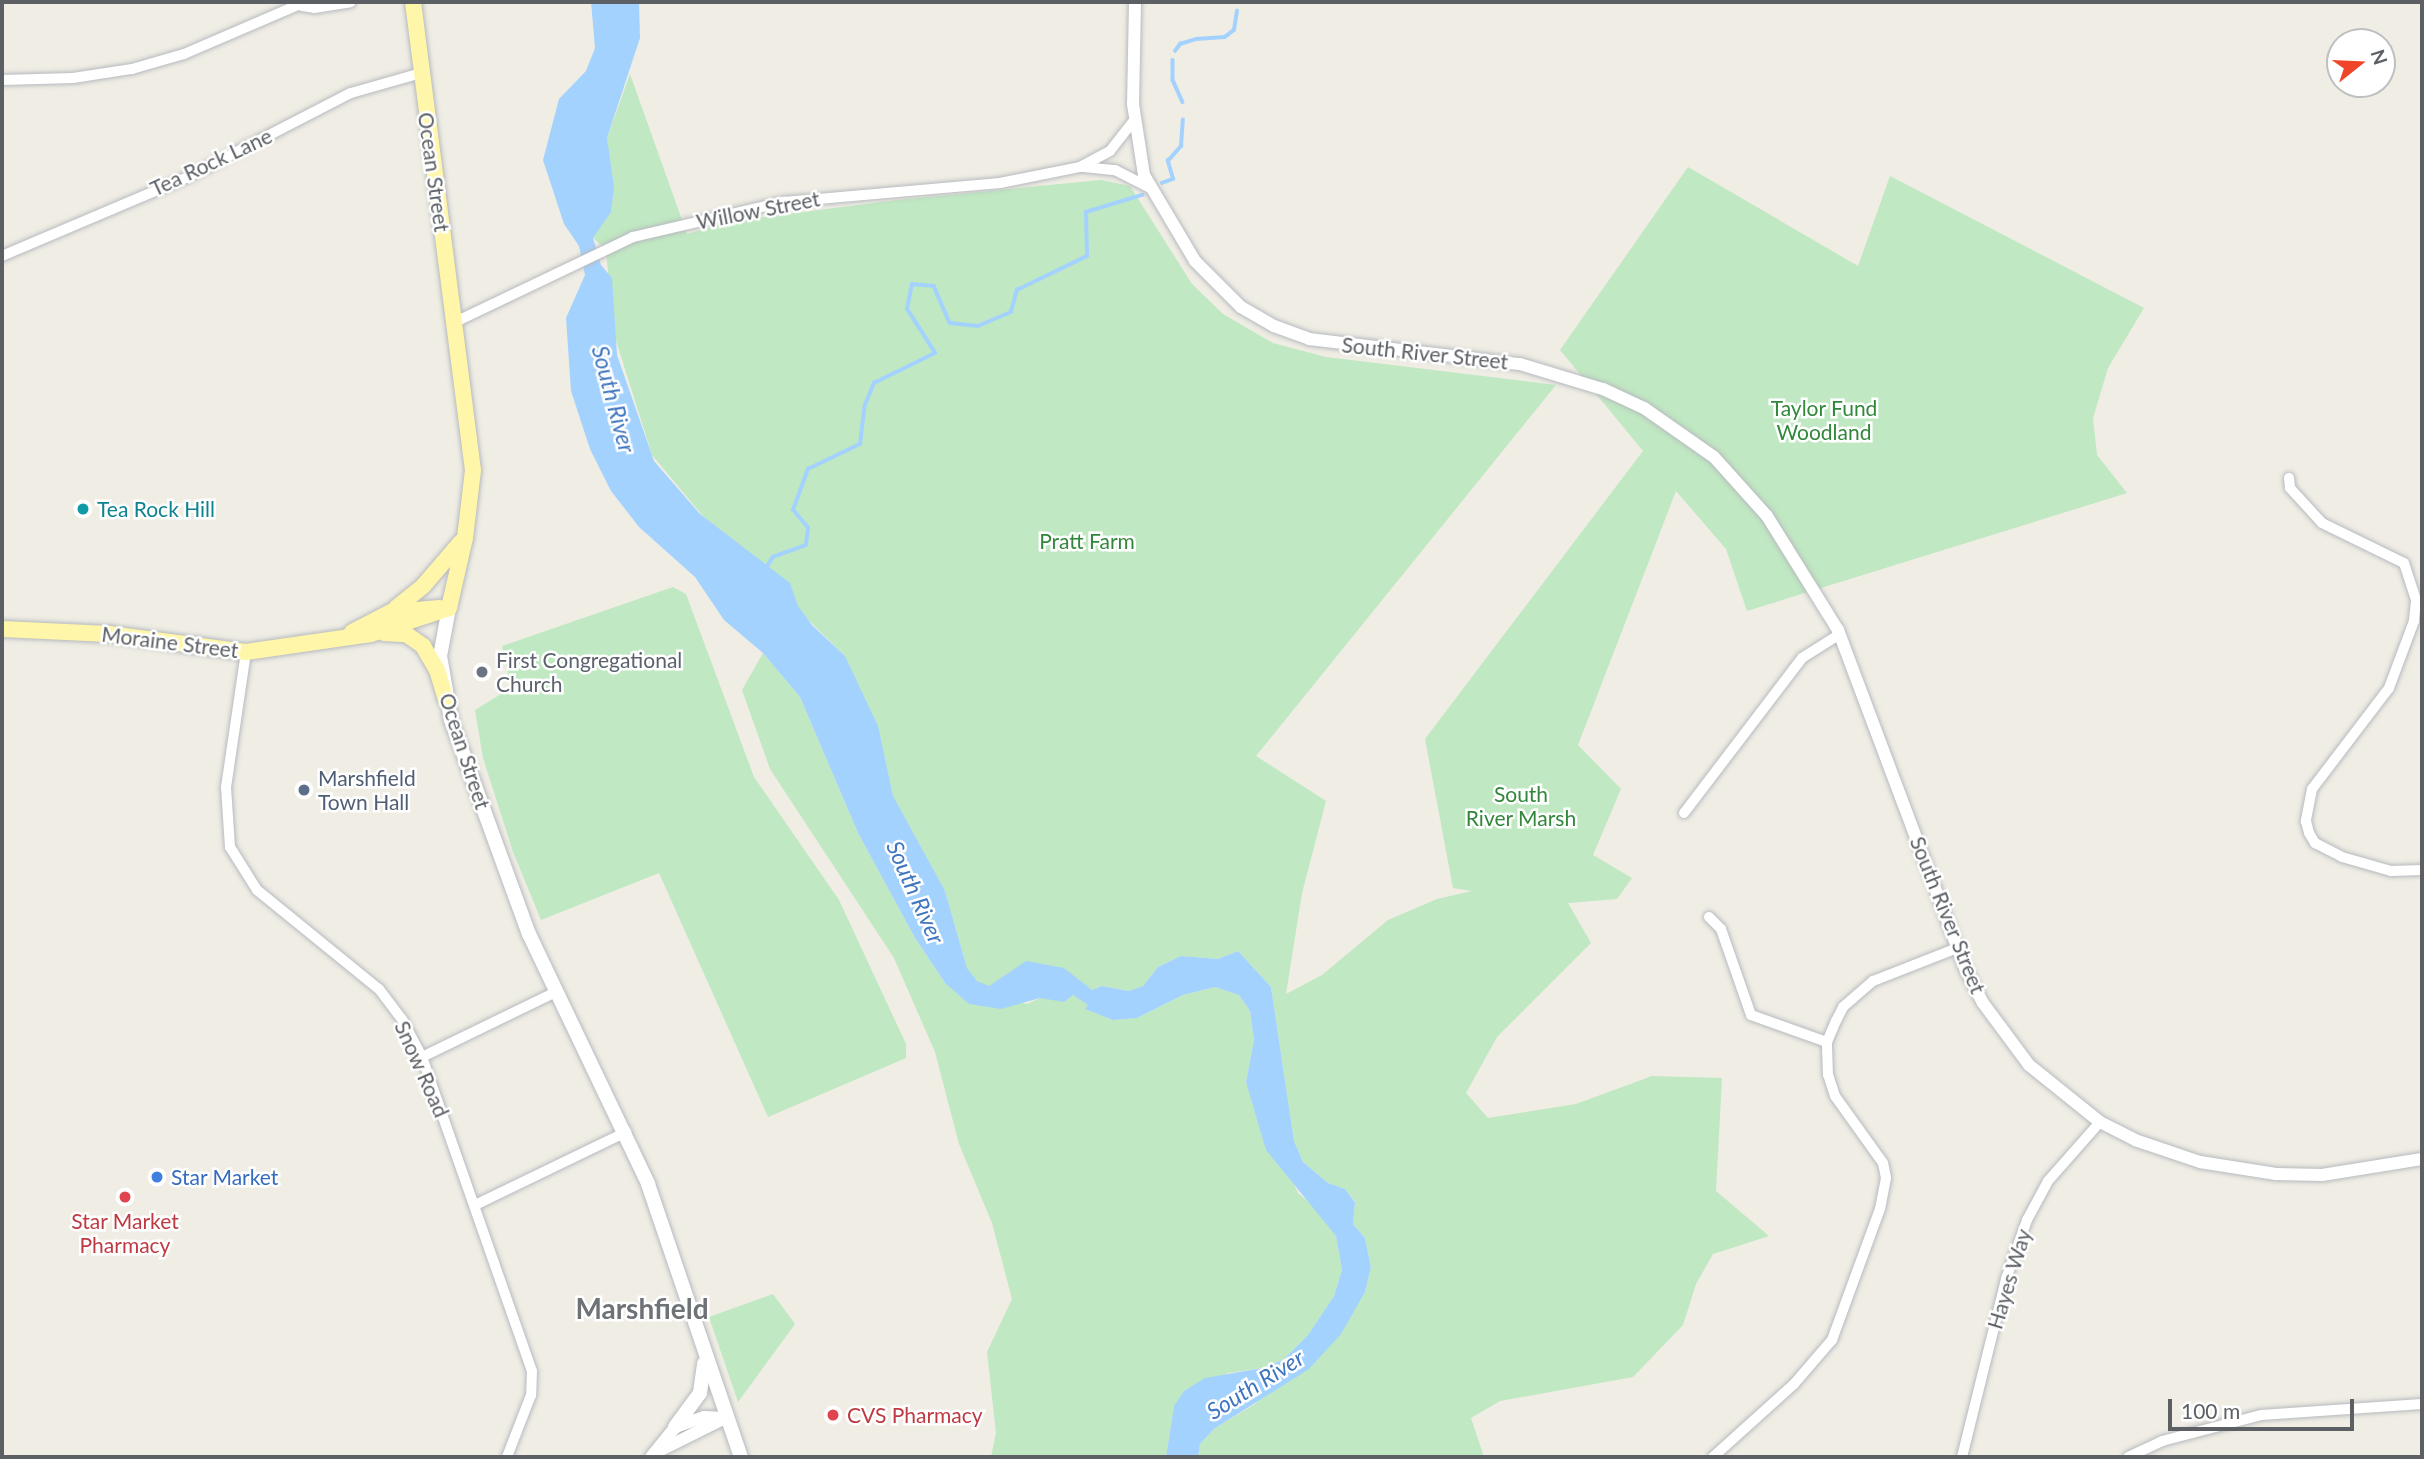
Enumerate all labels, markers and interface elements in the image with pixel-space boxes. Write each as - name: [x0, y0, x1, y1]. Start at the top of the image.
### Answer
- north arrow: [2326, 28, 2396, 98]
- text: N: [2366, 46, 2393, 67]
- street label: Ocean Street: [413, 111, 455, 233]
- street label: Tea Rock Lane: [146, 123, 276, 201]
- street label: Willow Street: [694, 186, 822, 234]
- street label: South River Street: [1340, 332, 1510, 374]
- water label: South River: [586, 342, 642, 456]
- park label: Taylor Fund Woodland: [1770, 395, 1878, 445]
- place label: Tea Rock Hill: [97, 496, 215, 522]
- marker: Tea Rock Hill: [75, 501, 91, 517]
- park label: Pratt Farm: [1039, 528, 1135, 554]
- street label: Moraine Street: [100, 621, 240, 663]
- place label: First Congregational Church: [496, 647, 682, 697]
- marker: First Congregational Church: [474, 664, 490, 680]
- street label: Ocean Street: [434, 690, 496, 812]
- place label: Marshfield Town Hall: [318, 765, 416, 815]
- park label: South River Marsh: [1466, 781, 1576, 831]
- marker: Marshfield Town Hall: [296, 782, 312, 798]
- street label: South River Street: [1905, 833, 1991, 997]
- water label: South River: [881, 836, 951, 948]
- street label: Snow Road: [390, 1017, 454, 1121]
- place label: Star Market: [171, 1164, 279, 1190]
- marker: Star Market: [149, 1169, 165, 1185]
- marker: Star Market Pharmacy: [117, 1189, 133, 1205]
- place label: Star Market Pharmacy: [71, 1208, 179, 1258]
- street label: Hayes Way: [1982, 1226, 2036, 1332]
- district label: Marshfield: [575, 1291, 709, 1325]
- water label: South River: [1201, 1343, 1309, 1425]
- scale bar: [2172, 1386, 2358, 1430]
- text: 100 m: [2181, 1398, 2240, 1423]
- place label: CVS Pharmacy: [847, 1402, 983, 1428]
- marker: CVS Pharmacy: [825, 1407, 841, 1423]

